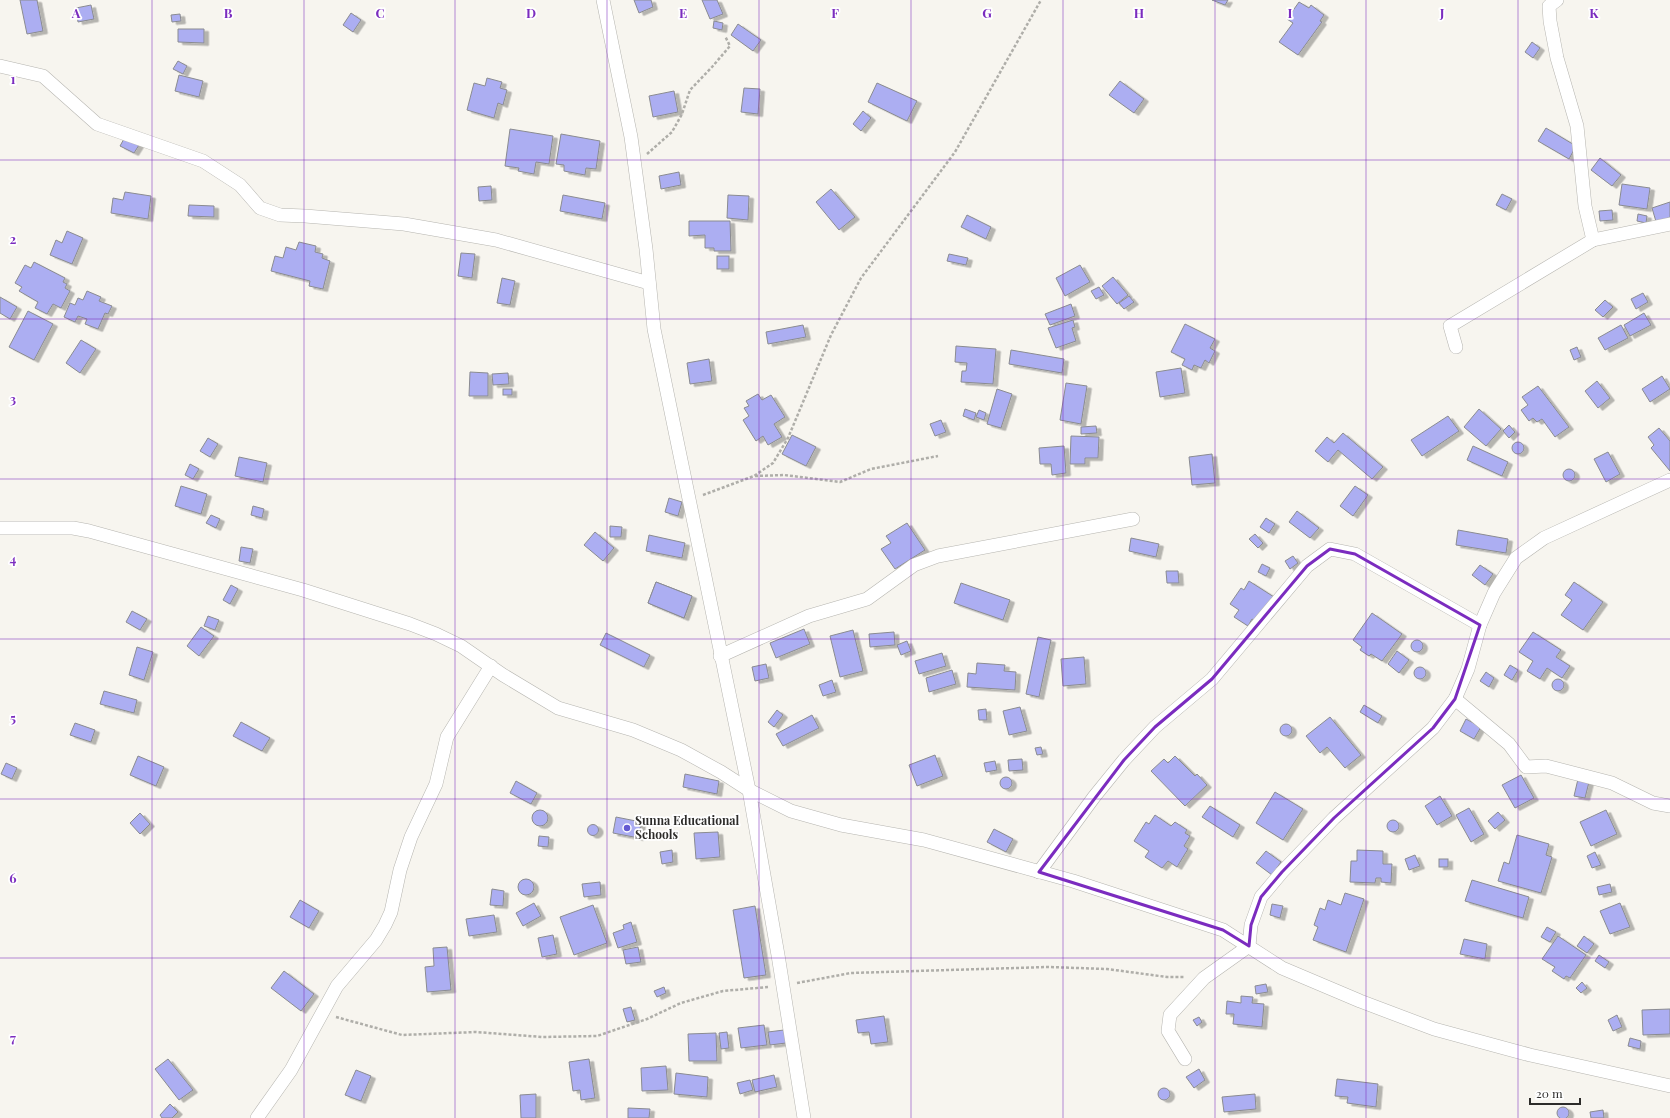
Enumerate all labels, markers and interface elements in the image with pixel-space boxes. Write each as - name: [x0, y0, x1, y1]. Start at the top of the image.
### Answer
- text: A: [71, 4, 81, 21]
- text: B: [224, 4, 233, 21]
- text: C: [375, 4, 385, 21]
- text: D: [526, 4, 536, 21]
- text: E: [679, 4, 687, 21]
- text: F: [831, 4, 839, 21]
- text: G: [982, 4, 992, 21]
- text: H: [1134, 4, 1144, 21]
- text: I: [1288, 4, 1293, 21]
- text: J: [1439, 4, 1445, 21]
- text: K: [1589, 4, 1599, 21]
- text: 1: [11, 70, 16, 87]
- text: 2: [10, 230, 17, 247]
- text: 3: [10, 390, 16, 407]
- text: 4: [10, 550, 17, 567]
- text: 5: [10, 709, 16, 726]
- place label: Sunna Educational Schools: [635, 812, 740, 842]
- marker: Sunna Educational Schools: [622, 823, 632, 833]
- text: 6: [9, 869, 17, 886]
- text: 7: [10, 1029, 16, 1046]
- scale bar: [1530, 1080, 1580, 1106]
- text: 20 m: [1536, 1085, 1563, 1101]

